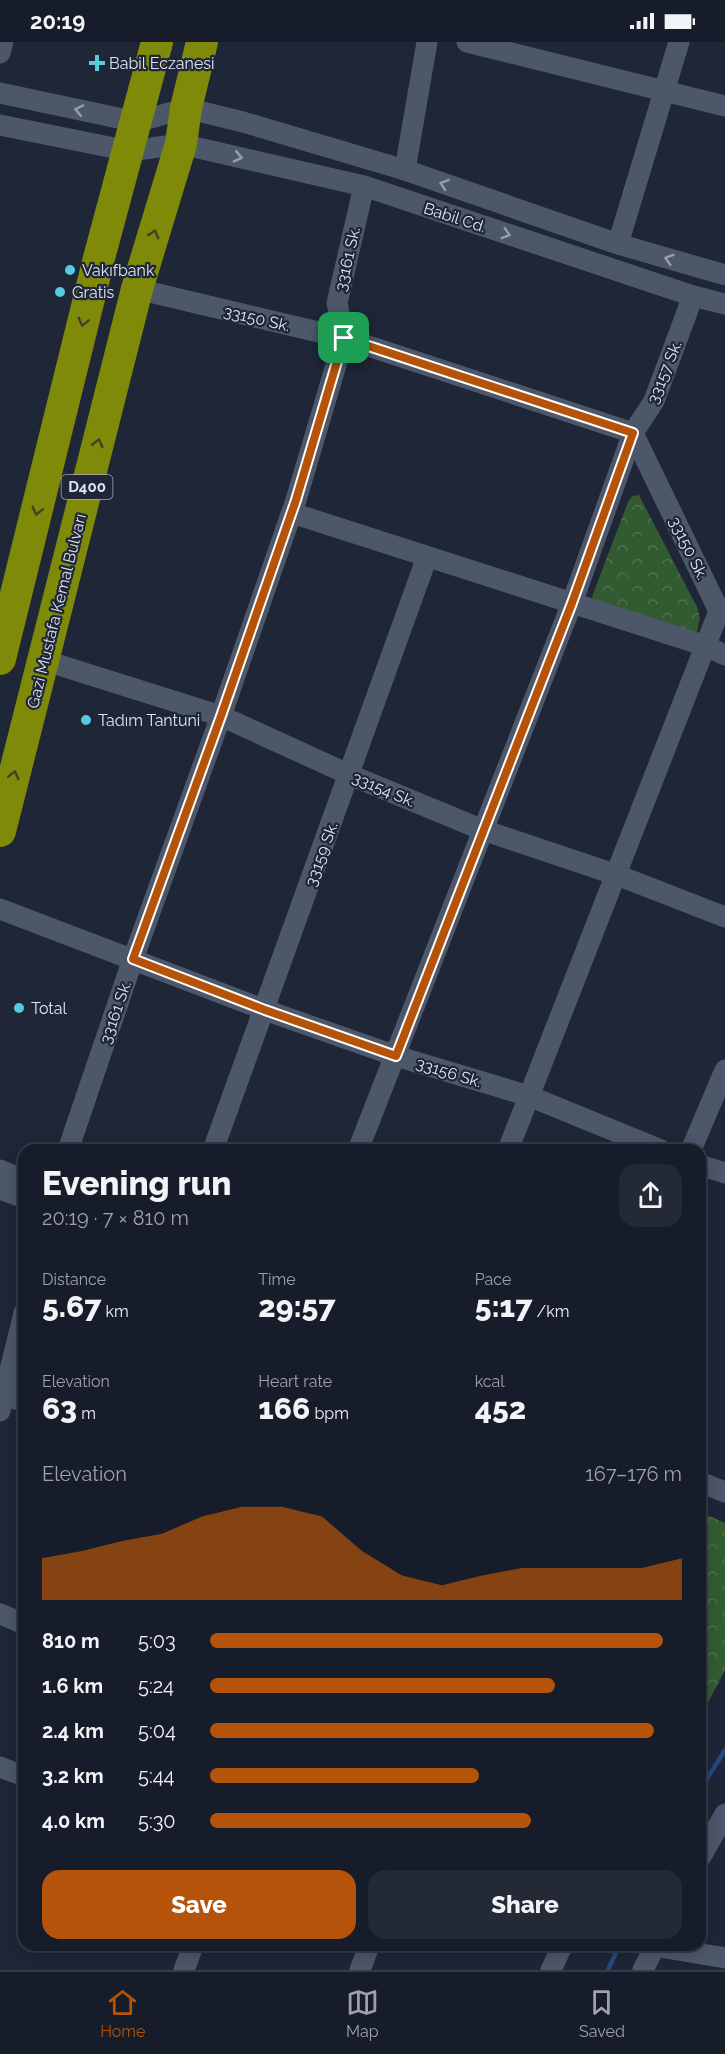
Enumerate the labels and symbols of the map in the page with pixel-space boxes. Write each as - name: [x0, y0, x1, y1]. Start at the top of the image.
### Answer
- place label: Babil Eczanesi: [109, 54, 215, 73]
- marker: Babil Eczanesi: [90, 56, 104, 70]
- one-way arrow: [75, 104, 85, 117]
- one-way arrow: [232, 150, 242, 163]
- one-way arrow: [439, 178, 450, 191]
- street label: Babil Cd.: [421, 198, 489, 236]
- street label: 33161 Sk.: [331, 225, 364, 293]
- one-way arrow: [500, 226, 511, 239]
- one-way arrow: [147, 229, 159, 240]
- one-way arrow: [664, 254, 675, 266]
- place label: Vakıfbank: [82, 261, 155, 280]
- marker: Vakıfbank: [63, 263, 77, 277]
- place label: Gratis: [72, 283, 115, 302]
- marker: Gratis: [53, 285, 67, 299]
- street label: 33150 Sk.: [222, 302, 292, 335]
- pin: [318, 312, 369, 363]
- one-way arrow: [78, 317, 91, 327]
- street label: 33157 Sk.: [643, 338, 686, 407]
- one-way arrow: [91, 438, 104, 448]
- road number: D400: [62, 475, 112, 499]
- one-way arrow: [31, 506, 44, 516]
- street label: Gazi Mustafa Kemal Bulvarı: [23, 512, 90, 710]
- street label: 33150 Sk.: [665, 514, 712, 583]
- place label: Tadım Tantuni: [98, 711, 200, 730]
- marker: Tadım Tantuni: [79, 713, 93, 727]
- street label: 33154 Sk.: [349, 768, 418, 811]
- one-way arrow: [7, 770, 20, 780]
- street label: 33159 Sk.: [301, 819, 342, 889]
- street label: 33161 Sk.: [96, 978, 135, 1046]
- place label: Total: [31, 999, 67, 1018]
- marker: Total: [12, 1001, 26, 1015]
- street label: 33156 Sk.: [414, 1054, 484, 1091]

